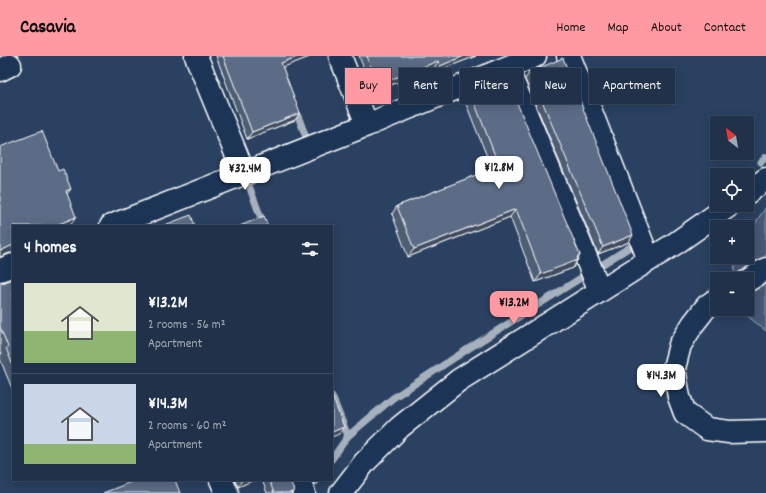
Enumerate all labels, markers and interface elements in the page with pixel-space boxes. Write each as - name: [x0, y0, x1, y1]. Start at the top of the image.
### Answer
- text: Casavia: [20, 15, 76, 42]
- text: Home: [556, 18, 585, 38]
- text: Map: [607, 18, 629, 38]
- text: About: [651, 18, 682, 38]
- text: Contact: [704, 18, 746, 38]
- chip: Buy: [345, 68, 391, 104]
- chip: Rent: [399, 68, 452, 104]
- chip: Filters: [460, 68, 523, 104]
- chip: New: [531, 68, 581, 104]
- chip: Apartment: [589, 68, 675, 104]
- north arrow: [710, 116, 754, 160]
- map controls: [710, 116, 754, 316]
- pin: ¥12.8M: [466, 156, 532, 190]
- pin: ¥32.4M: [212, 157, 278, 191]
- text: ¥12.8M: [484, 159, 514, 178]
- text: ¥32.4M: [229, 160, 261, 179]
- button: locate: [710, 168, 754, 212]
- button: +: [710, 220, 754, 264]
- text: 4 homes: [24, 237, 77, 261]
- icon: filters: [299, 238, 321, 260]
- button: −: [710, 272, 754, 316]
- pin: ¥13.2M: [481, 291, 547, 325]
- text: ¥13.2M: [148, 292, 188, 316]
- text: ¥13.2M: [499, 294, 529, 313]
- icon: home: [56, 299, 104, 347]
- text: 2 rooms · 56 m²: [148, 316, 225, 335]
- text: Apartment: [148, 335, 202, 354]
- pin: ¥14.3M: [628, 364, 694, 398]
- text: ¥14.3M: [646, 367, 676, 386]
- text: ¥14.3M: [148, 393, 187, 417]
- icon: home: [56, 400, 104, 448]
- text: 2 rooms · 60 m²: [148, 417, 226, 436]
- text: Apartment: [148, 436, 202, 455]

